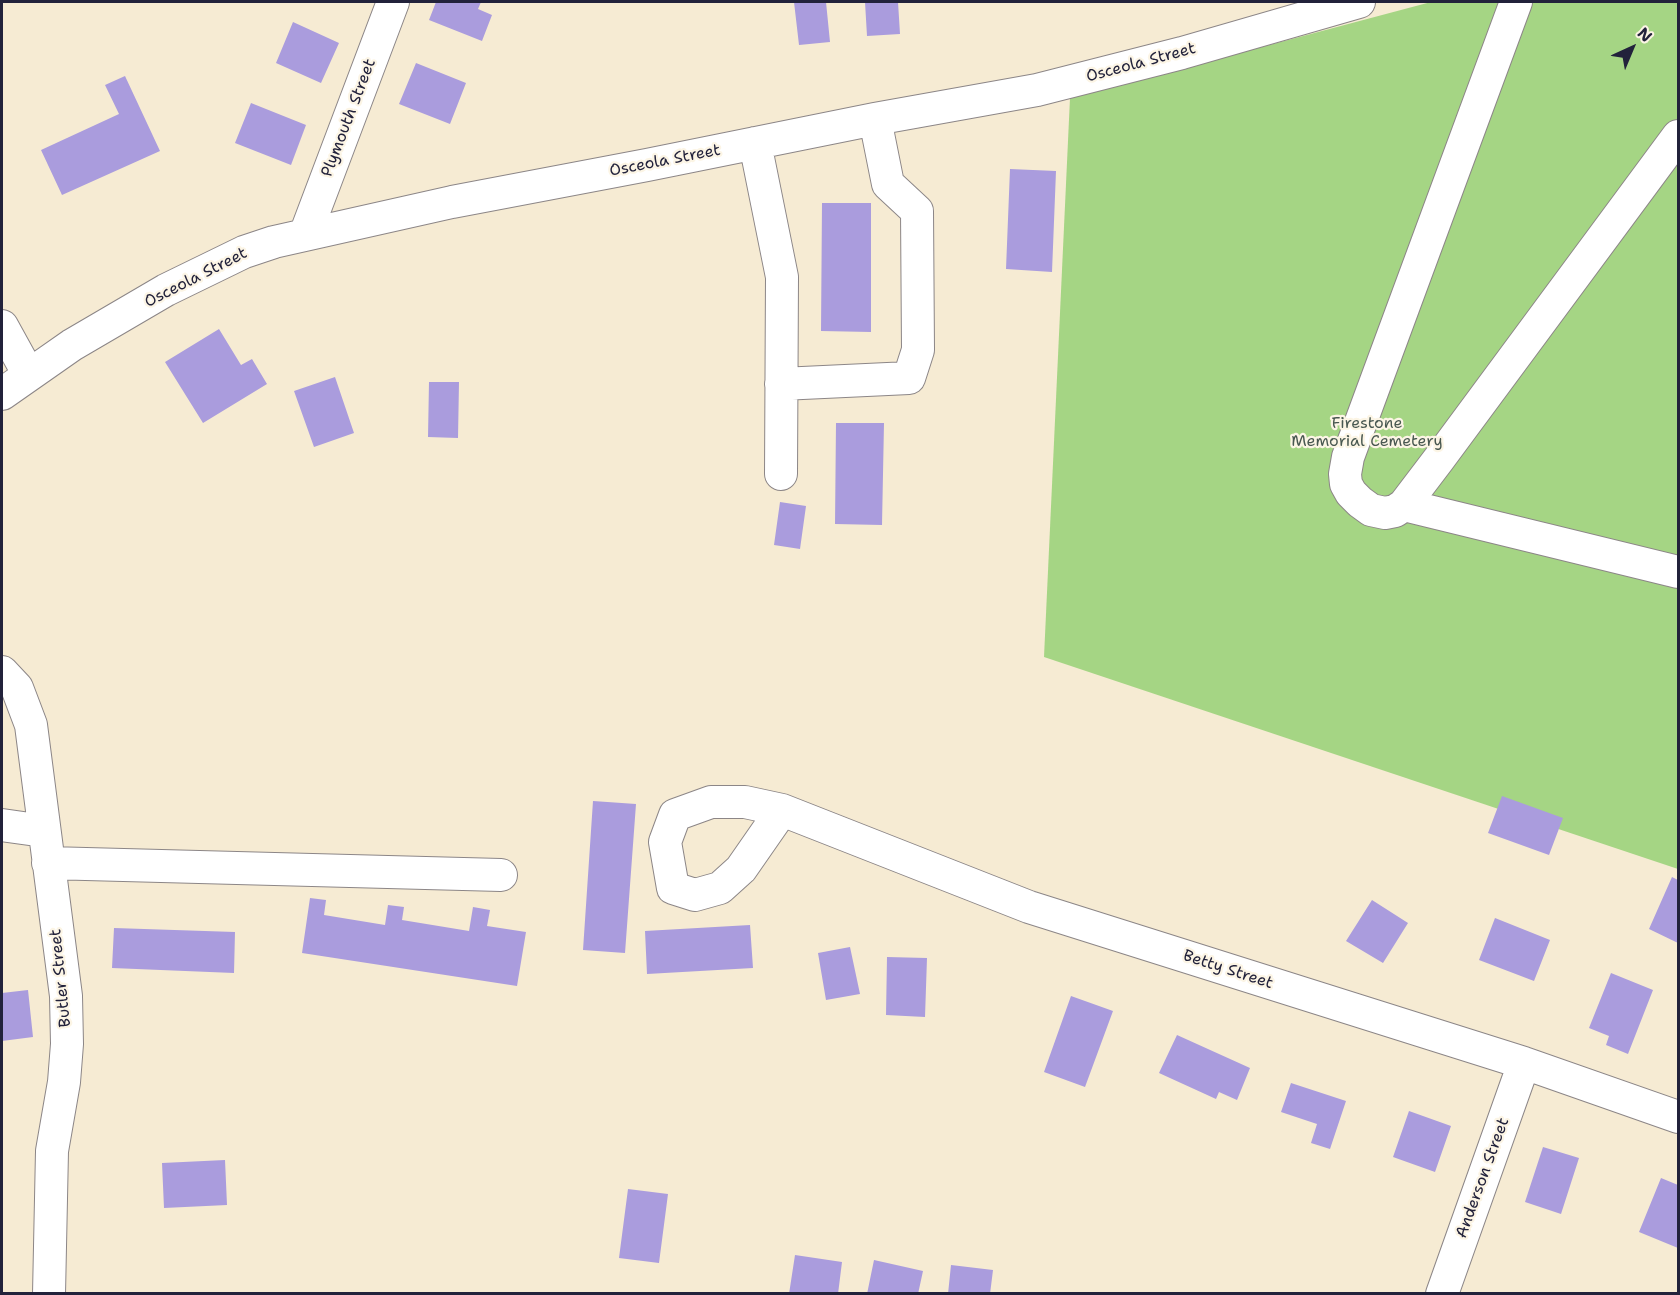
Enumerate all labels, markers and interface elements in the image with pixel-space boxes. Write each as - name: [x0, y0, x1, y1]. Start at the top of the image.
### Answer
- north arrow: [1602, 18, 1662, 78]
- text: N: [1633, 23, 1657, 47]
- street label: Osceola Street: [1084, 39, 1198, 87]
- street label: Plymouth Street: [318, 56, 380, 180]
- street label: Osceola Street: [608, 141, 722, 181]
- street label: Osceola Street: [142, 244, 250, 312]
- park label: Firestone Memorial Cemetery: [1291, 414, 1443, 452]
- street label: Butler Street: [46, 928, 76, 1028]
- street label: Betty Street: [1181, 946, 1275, 994]
- street label: Anderson Street: [1452, 1115, 1514, 1241]

